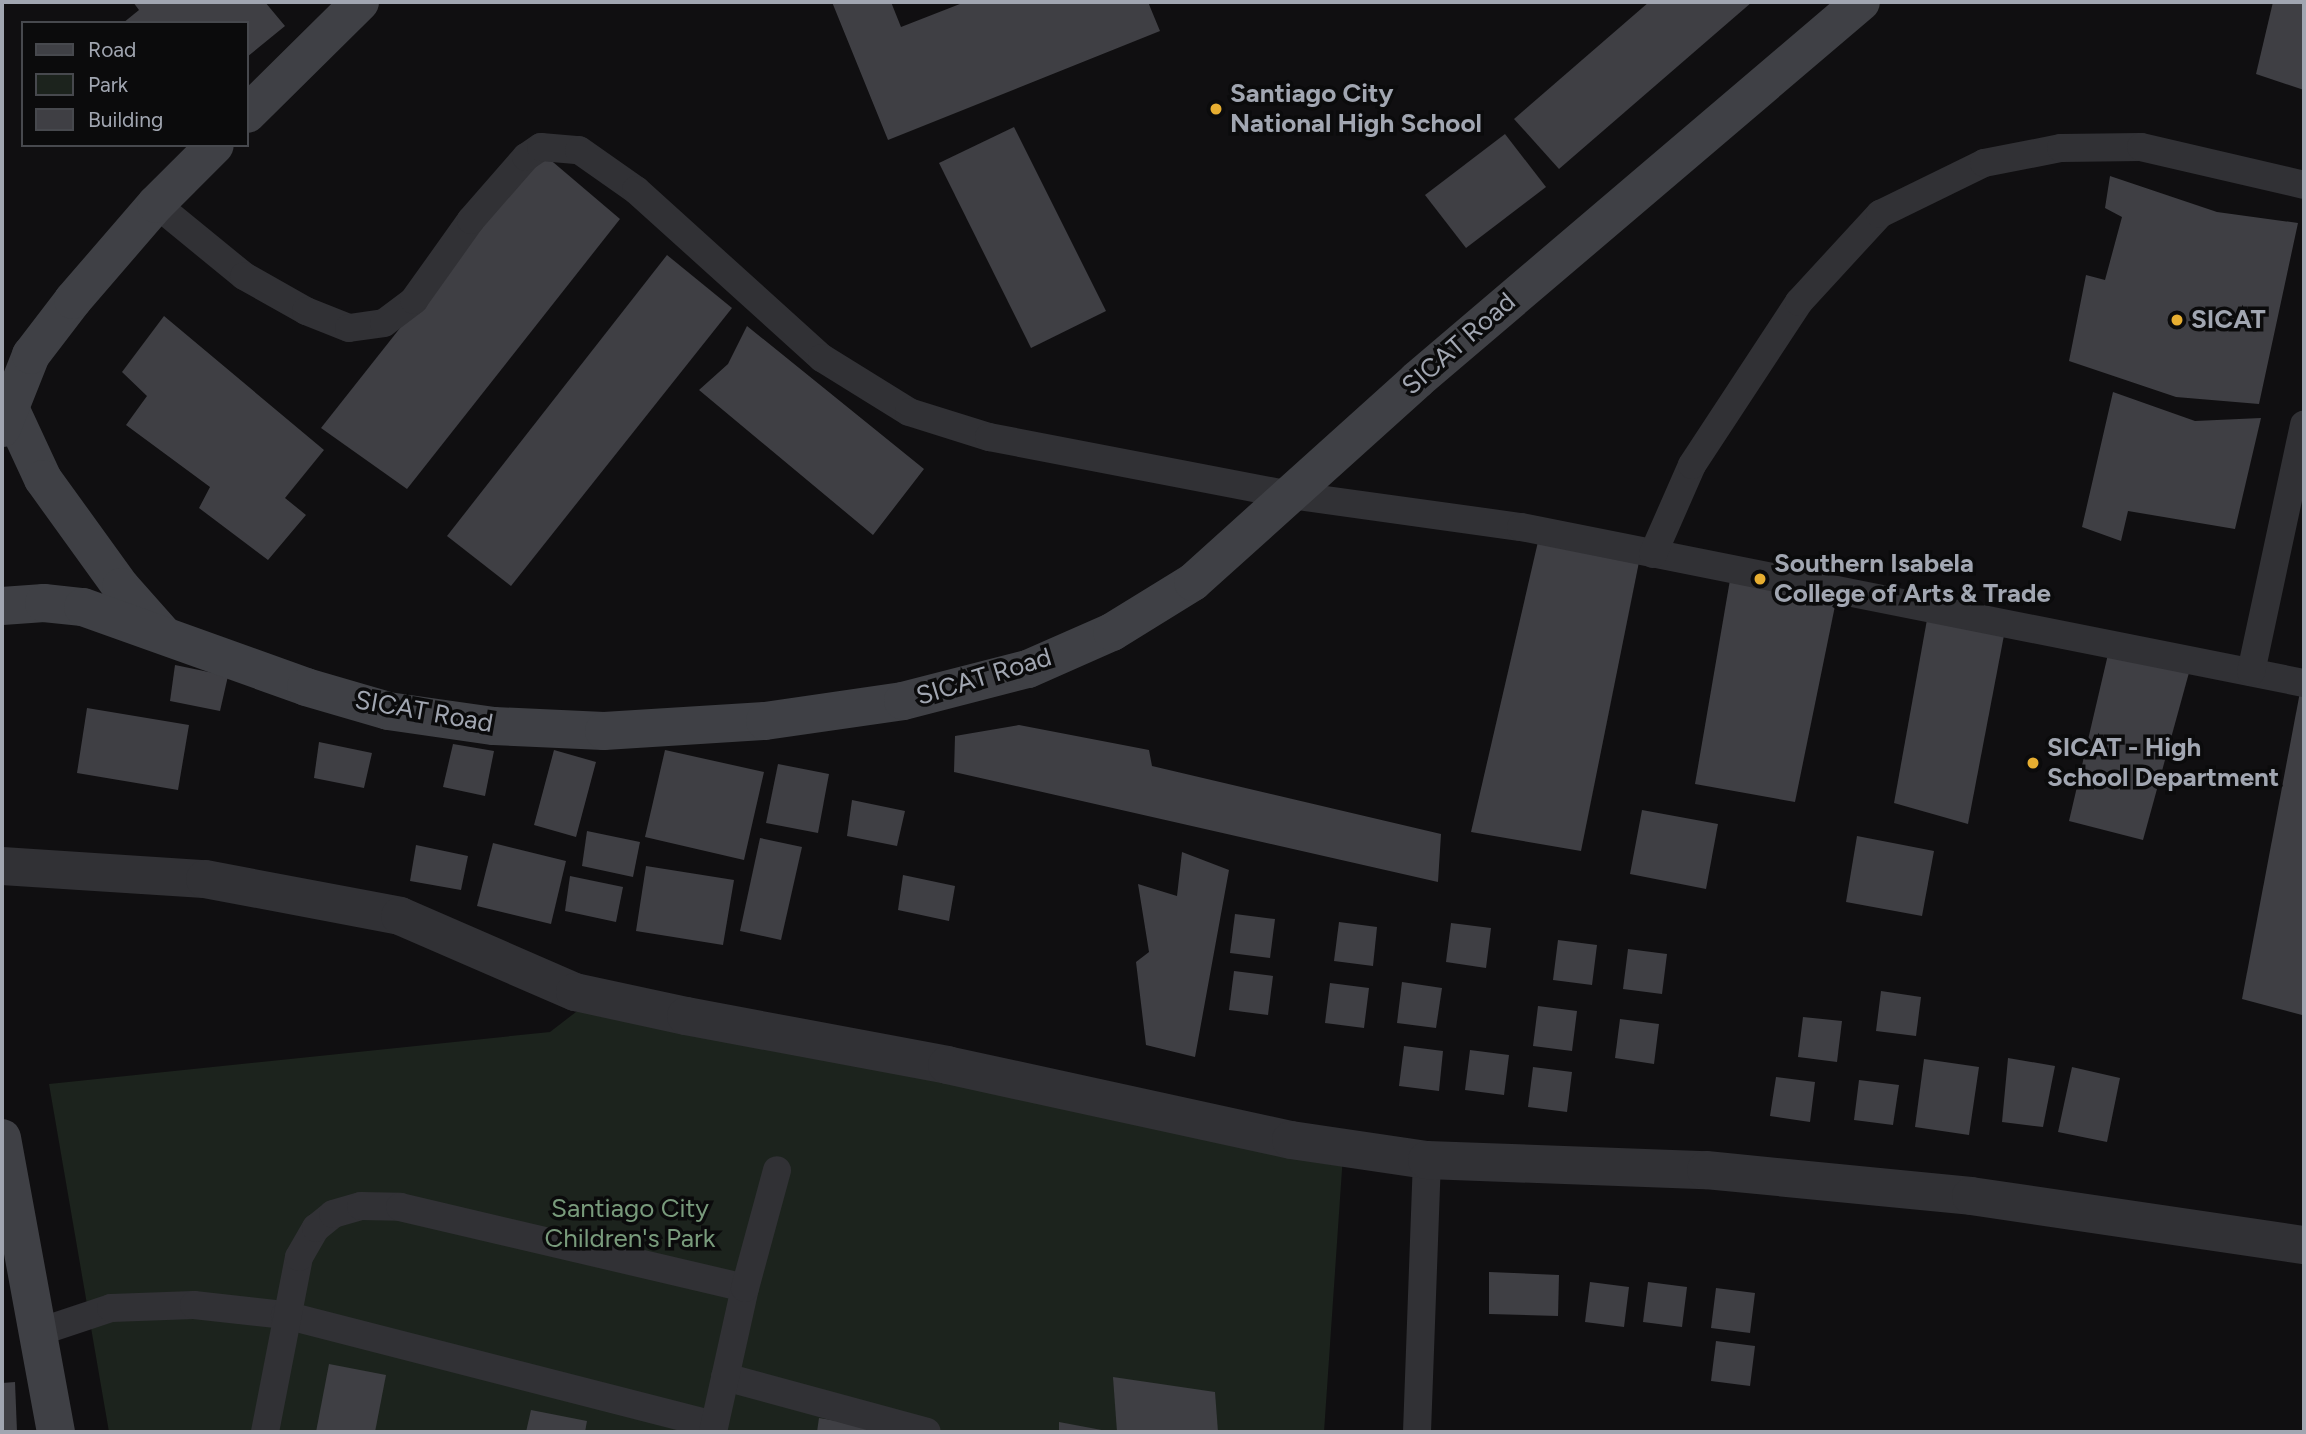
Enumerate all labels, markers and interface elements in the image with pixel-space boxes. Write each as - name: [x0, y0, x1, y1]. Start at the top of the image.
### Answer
- legend: [21, 21, 248, 147]
- text: Road: [88, 37, 136, 62]
- text: Park: [88, 72, 128, 97]
- place label: Santiago City National High School: [1230, 78, 1482, 140]
- marker: Santiago City National High School: [1208, 101, 1224, 117]
- text: Building: [88, 107, 163, 132]
- street label: SICAT Road: [1396, 286, 1522, 402]
- place label: SICAT: [2191, 304, 2266, 336]
- marker: SICAT: [2169, 312, 2185, 328]
- place label: Southern Isabela College of Arts & Trade: [1774, 548, 2051, 610]
- marker: Southern Isabela College of Arts & Trade: [1752, 571, 1768, 587]
- street label: SICAT Road: [913, 642, 1055, 712]
- street label: SICAT Road: [353, 685, 495, 739]
- place label: SICAT - High School Department: [2047, 732, 2279, 794]
- marker: SICAT - High School Department: [2025, 755, 2041, 771]
- park label: Santiago City Children's Park: [545, 1193, 715, 1254]

